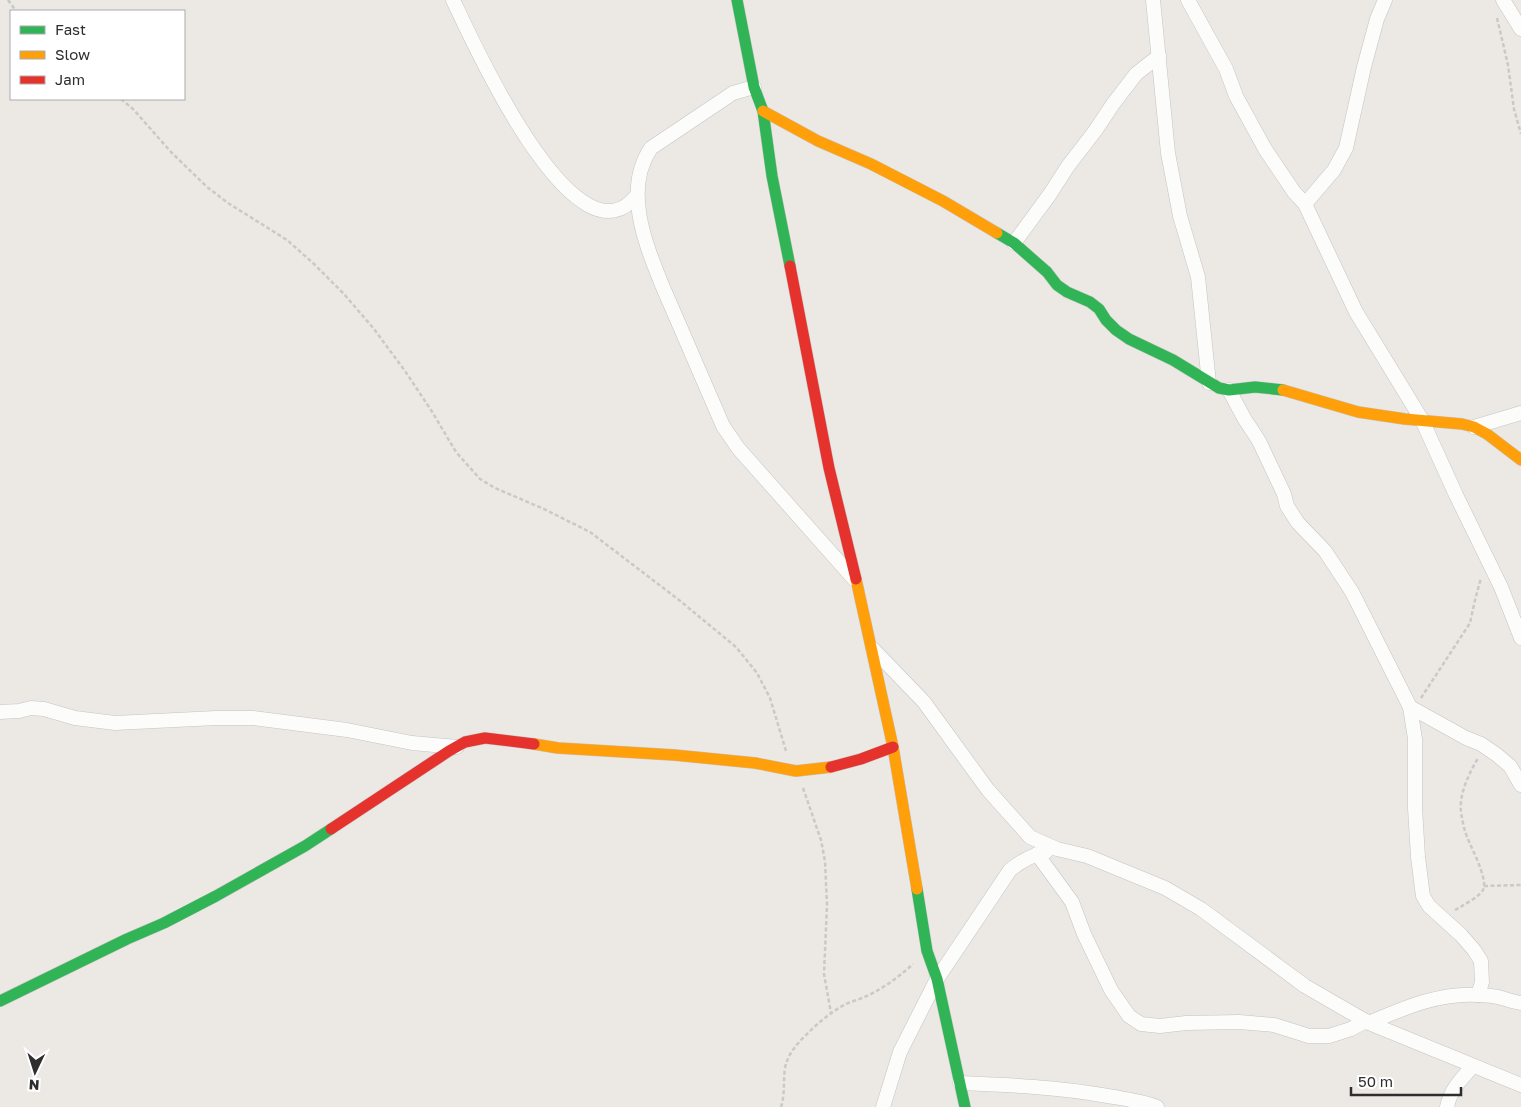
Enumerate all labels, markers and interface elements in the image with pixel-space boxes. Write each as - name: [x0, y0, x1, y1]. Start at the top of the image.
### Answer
- legend: [10, 10, 185, 100]
- text: Fast: [55, 20, 86, 38]
- text: Slow: [55, 45, 90, 63]
- text: Jam: [55, 70, 85, 88]
- north arrow: [10, 1047, 60, 1097]
- scale bar: [1351, 1064, 1461, 1096]
- text: 50 m: [1358, 1072, 1393, 1090]
- text: N: [28, 1077, 40, 1094]

